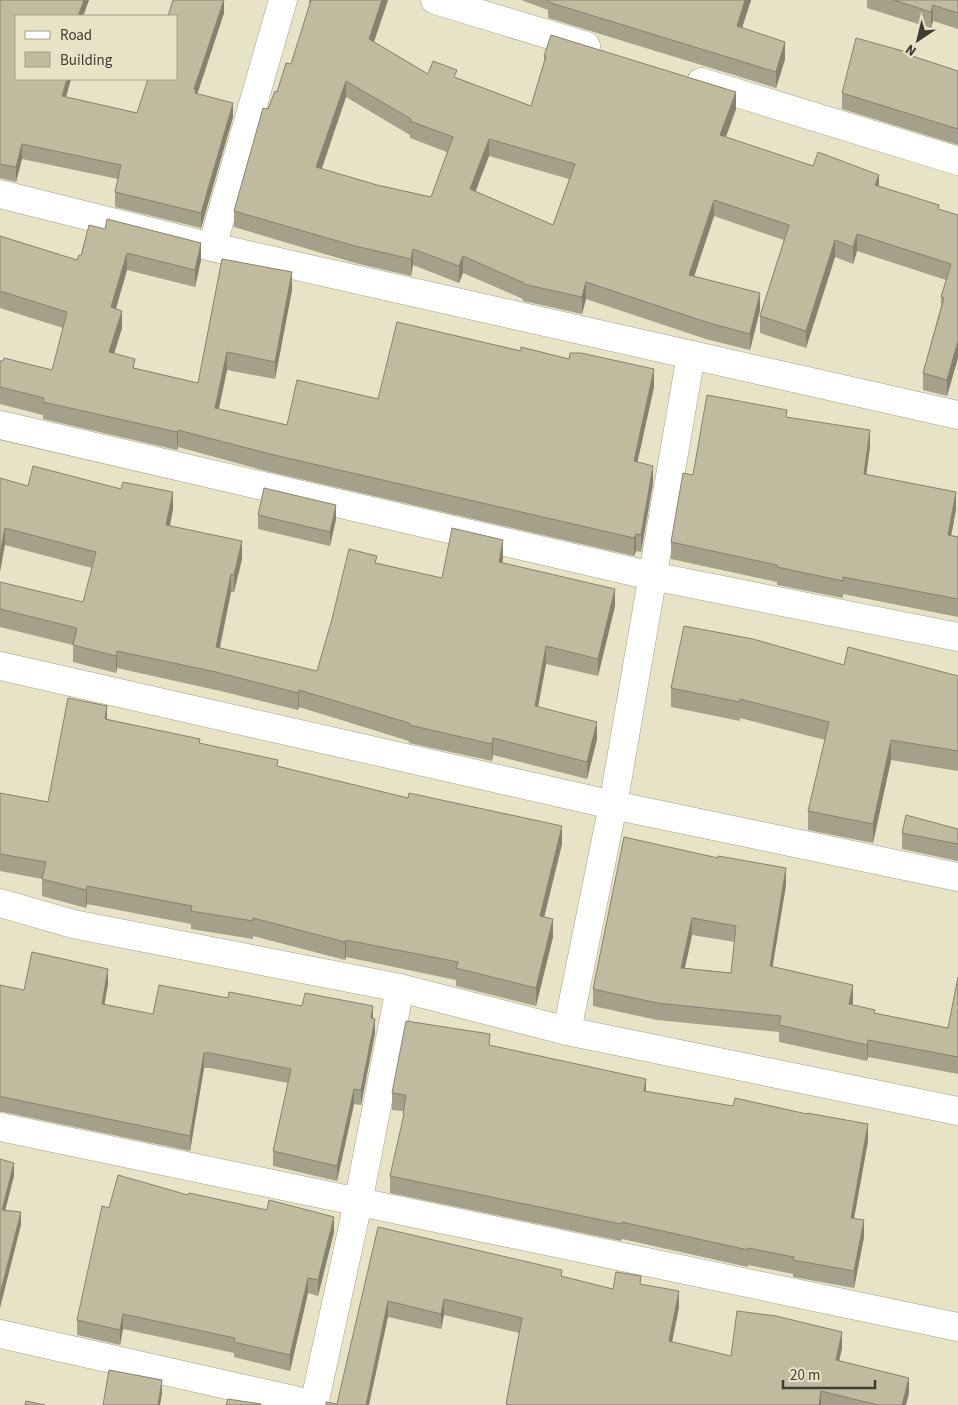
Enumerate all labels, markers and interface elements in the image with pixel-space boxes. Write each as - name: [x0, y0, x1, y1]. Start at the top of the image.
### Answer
- legend: [15, 15, 178, 80]
- north arrow: [893, 15, 943, 65]
- text: Road: [60, 25, 92, 46]
- text: N: [902, 39, 921, 61]
- text: Building: [60, 50, 113, 71]
- scale bar: [783, 1358, 876, 1390]
- text: 20 m: [790, 1365, 820, 1386]

